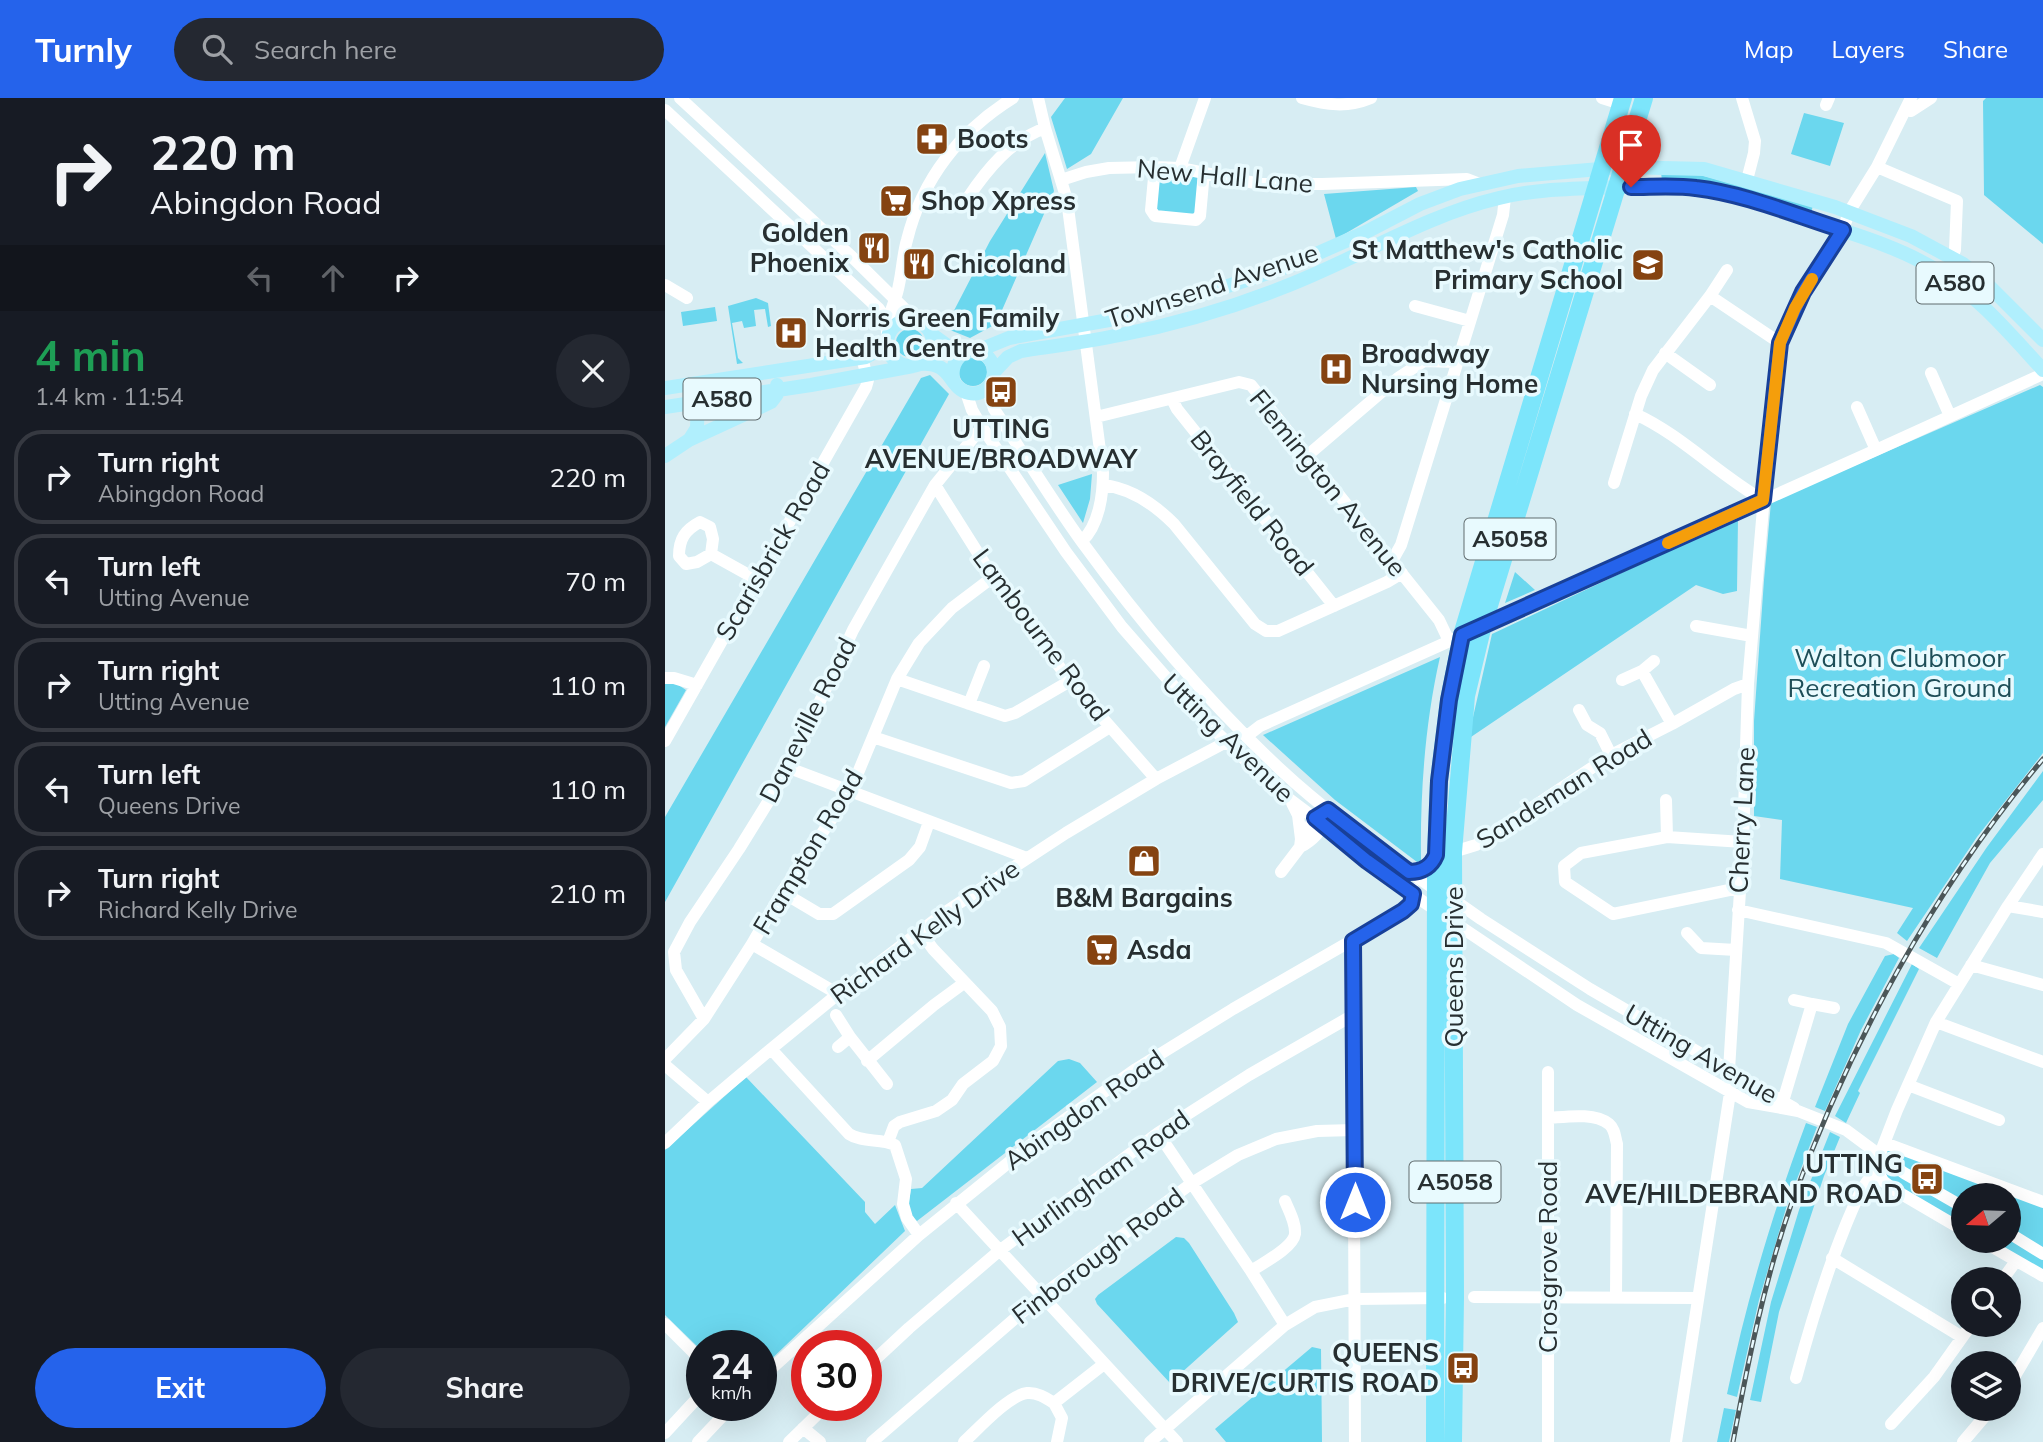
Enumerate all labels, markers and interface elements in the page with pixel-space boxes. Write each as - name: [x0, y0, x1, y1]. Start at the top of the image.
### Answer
- search box: [174, 18, 664, 81]
- text: Turnly: [35, 29, 132, 70]
- icon: search: [198, 30, 236, 68]
- text: Search here: [254, 33, 397, 66]
- text: Map: [1744, 34, 1793, 64]
- text: Layers: [1831, 34, 1905, 64]
- text: Share: [1943, 34, 2008, 64]
- pin: [1601, 115, 1661, 187]
- pharmacy icon: Boots: [913, 120, 951, 158]
- text: 220 m: [150, 121, 296, 182]
- place label: Boots: [957, 122, 1028, 155]
- icon: right: [35, 126, 126, 217]
- icon: arrive: [1612, 126, 1650, 164]
- street label: New Hall Lane: [1136, 151, 1314, 200]
- text: Abingdon Road: [150, 182, 381, 222]
- supermarket icon: Shop Xpress: [877, 182, 915, 220]
- place label: Shop Xpress: [921, 184, 1076, 217]
- place label: Golden Phoenix: [750, 216, 850, 279]
- restaurant icon: Golden Phoenix: [855, 229, 893, 267]
- place label: St Matthew's Catholic Primary School: [1351, 233, 1623, 296]
- street label: Townsend Avenue: [1101, 236, 1322, 335]
- restaurant icon: Chicoland: [900, 245, 938, 283]
- school or university icon: St Matthew's Catholic Primary School: [1629, 246, 1667, 284]
- place label: Chicoland: [943, 247, 1066, 280]
- icon: left: [241, 259, 279, 297]
- icon: ahead: [314, 259, 352, 297]
- icon: right: [387, 259, 425, 297]
- road number: A580: [1917, 262, 1993, 303]
- place label: Norris Green Family Health Centre: [815, 301, 1060, 364]
- hospital icon: Norris Green Family Health Centre: [772, 314, 810, 352]
- text: 4 min: [35, 329, 146, 382]
- button: close: [556, 334, 630, 408]
- place label: Broadway Nursing Home: [1361, 337, 1538, 400]
- hospital icon: Broadway Nursing Home: [1317, 350, 1355, 388]
- bus stop icon: UTTING AVENUE/BROADWAY: [982, 373, 1020, 411]
- road number: A580: [683, 378, 761, 420]
- text: 1.4 km · 11:54: [35, 382, 184, 411]
- street label: Flemington Avenue: [1243, 382, 1414, 583]
- place label: UTTING AVENUE/BROADWAY: [865, 412, 1139, 475]
- street label: Brayfield Road: [1184, 423, 1321, 582]
- text: Turn right: [98, 446, 219, 479]
- street label: Scarisbrick Road: [708, 455, 837, 646]
- icon: right: [39, 458, 77, 496]
- text: 220 m: [550, 461, 626, 494]
- text: Abingdon Road: [98, 479, 264, 508]
- road number: A5058: [1465, 518, 1555, 560]
- street label: Lambourne Road: [966, 542, 1117, 727]
- text: Turn left: [98, 550, 200, 583]
- icon: left: [39, 562, 77, 600]
- text: 70 m: [565, 565, 626, 598]
- text: Utting Avenue: [98, 583, 250, 612]
- street label: Daneville Road: [752, 632, 863, 808]
- park label: Walton Clubmoor Recreation Ground: [1788, 641, 2012, 704]
- text: Turn right: [98, 654, 219, 687]
- icon: right: [39, 666, 77, 704]
- street label: Utting Avenue: [1155, 666, 1301, 809]
- text: 110 m: [550, 669, 626, 702]
- text: Utting Avenue: [98, 687, 250, 716]
- street label: Sandeman Road: [1470, 721, 1658, 856]
- street label: Cherry Lane: [1721, 746, 1762, 894]
- text: Turn left: [98, 758, 200, 791]
- street label: Frampton Road: [745, 763, 870, 940]
- icon: left: [39, 770, 77, 808]
- text: 110 m: [550, 773, 626, 806]
- text: Queens Drive: [98, 791, 241, 820]
- shop icon: B&M Bargains: [1125, 842, 1163, 880]
- street label: Richard Kelly Drive: [824, 852, 1026, 1011]
- text: Turn right: [98, 862, 219, 895]
- icon: right: [39, 874, 77, 912]
- text: 210 m: [550, 877, 626, 910]
- place label: B&M Bargains: [1055, 881, 1233, 914]
- street label: Queens Drive: [1437, 886, 1470, 1048]
- text: Richard Kelly Drive: [98, 895, 298, 924]
- supermarket icon: Asda: [1083, 931, 1121, 969]
- place label: Asda: [1127, 933, 1192, 966]
- street label: Utting Avenue: [1619, 996, 1784, 1111]
- street label: Abingdon Road: [997, 1042, 1170, 1177]
- street label: Hurlingham Road: [1005, 1102, 1196, 1253]
- place label: UTTING AVE/HILDEBRAND ROAD: [1585, 1147, 1903, 1210]
- bus stop icon: UTTING AVE/HILDEBRAND ROAD: [1908, 1160, 1946, 1198]
- street label: Crosgrove Road: [1531, 1161, 1564, 1353]
- road number: A5058: [1409, 1162, 1501, 1202]
- position arrow: [1318, 1165, 1392, 1239]
- street label: Finborough Road: [1005, 1180, 1190, 1331]
- north arrow: [1951, 1183, 2021, 1253]
- map controls: [1951, 1183, 2021, 1421]
- button: search: [1951, 1267, 2021, 1337]
- speed limit sign: 30: [791, 1330, 882, 1421]
- place label: QUEENS DRIVE/CURTIS ROAD: [1171, 1336, 1439, 1399]
- text: 24: [710, 1344, 753, 1388]
- button: Exit: [35, 1348, 326, 1428]
- button: Share: [340, 1348, 630, 1428]
- bus stop icon: QUEENS DRIVE/CURTIS ROAD: [1444, 1349, 1482, 1387]
- button: layers: [1951, 1351, 2021, 1421]
- text: km/h: [711, 1381, 752, 1404]

